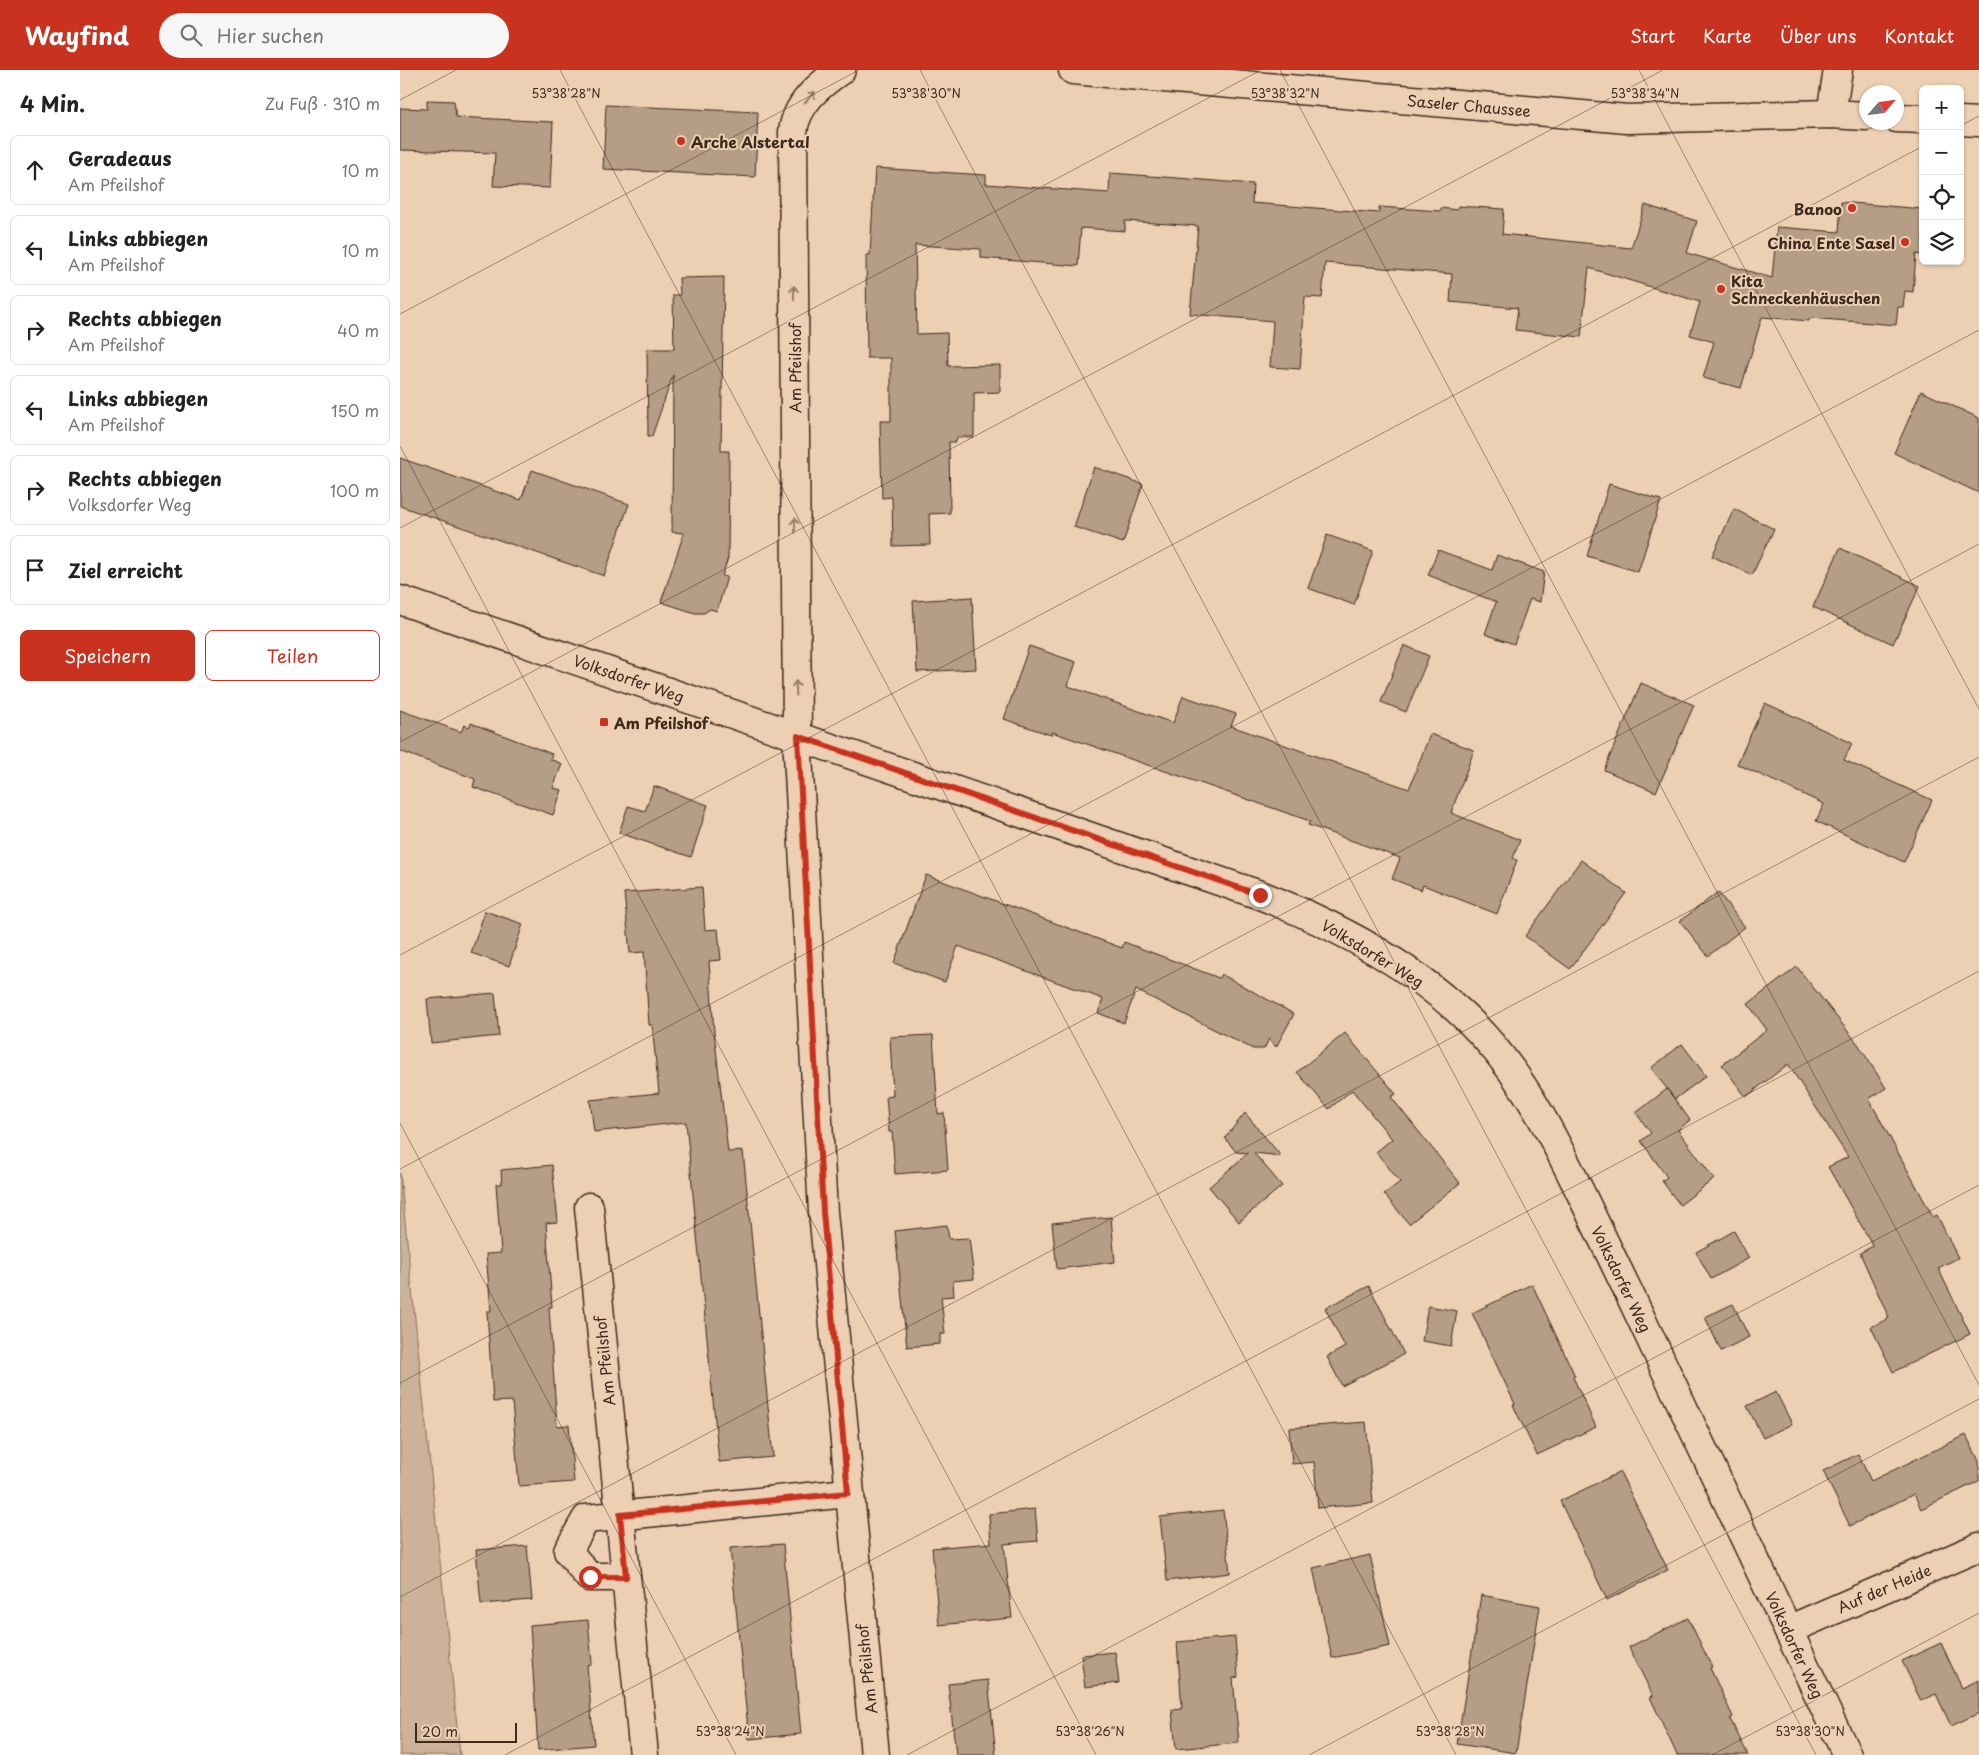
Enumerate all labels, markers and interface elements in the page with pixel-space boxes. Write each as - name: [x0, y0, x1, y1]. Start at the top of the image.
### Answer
- search box: [159, 13, 509, 58]
- text: Wayfind: [25, 17, 129, 53]
- icon: search: [177, 21, 205, 49]
- text: Hier suchen: [217, 21, 324, 49]
- text: Start: [1630, 22, 1675, 49]
- text: Karte: [1703, 22, 1752, 49]
- text: Über uns: [1780, 22, 1856, 49]
- text: Kontakt: [1884, 22, 1954, 49]
- text: 53°38'28"N: [531, 84, 601, 102]
- text: 53°38'30"N: [891, 84, 961, 102]
- text: 53°38'32"N: [1250, 84, 1320, 102]
- text: 53°38'34"N: [1611, 84, 1679, 102]
- north arrow: [1859, 85, 1904, 130]
- map controls: [1919, 85, 1964, 265]
- button: +: [1919, 85, 1964, 130]
- text: 4 Min.: [20, 87, 85, 119]
- street label: Saseler Chaussee: [1406, 88, 1532, 122]
- one-way arrow: [804, 90, 816, 103]
- text: Zu Fuß · 310 m: [265, 91, 380, 115]
- place label: Arche Alstertal: [691, 130, 810, 153]
- button: −: [1919, 130, 1964, 175]
- marker: Arche Alstertal: [675, 135, 687, 147]
- text: Geradeaus: [68, 144, 172, 172]
- icon: ahead: [21, 156, 49, 184]
- text: 10 m: [342, 158, 379, 182]
- text: Am Pfeilshof: [68, 172, 164, 196]
- button: locate: [1919, 175, 1964, 220]
- place label: Banoo: [1794, 197, 1842, 220]
- marker: Banoo: [1846, 202, 1858, 214]
- button: layers: [1919, 220, 1964, 265]
- text: Links abbiegen: [68, 224, 208, 252]
- place label: China Ente Sasel: [1767, 231, 1895, 254]
- icon: left: [21, 236, 49, 264]
- marker: China Ente Sasel: [1899, 236, 1911, 248]
- text: 10 m: [342, 238, 379, 262]
- text: Am Pfeilshof: [68, 252, 164, 276]
- place label: Kita Schneckenhäuschen: [1731, 269, 1880, 309]
- marker: Kita Schneckenhäuschen: [1715, 283, 1727, 295]
- one-way arrow: [789, 285, 799, 301]
- text: Rechts abbiegen: [68, 304, 222, 332]
- icon: right: [21, 316, 49, 344]
- text: 40 m: [337, 318, 379, 342]
- street label: Am Pfeilshof: [783, 322, 806, 413]
- text: Am Pfeilshof: [68, 332, 164, 356]
- text: Links abbiegen: [68, 384, 208, 412]
- icon: left: [21, 396, 49, 424]
- text: 150 m: [331, 398, 379, 422]
- text: Am Pfeilshof: [68, 412, 164, 436]
- text: Rechts abbiegen: [68, 464, 222, 492]
- icon: right: [21, 476, 49, 504]
- text: 100 m: [330, 478, 379, 502]
- text: Volksdorfer Weg: [68, 492, 192, 516]
- one-way arrow: [790, 517, 800, 534]
- icon: arrive: [21, 556, 49, 584]
- text: Ziel erreicht: [68, 556, 183, 584]
- button: Speichern: [20, 630, 195, 681]
- button: Teilen: [205, 630, 380, 681]
- street label: Volksdorfer Weg: [571, 648, 687, 708]
- one-way arrow: [791, 680, 800, 696]
- place label: Am Pfeilshof: [614, 711, 710, 734]
- marker: Am Pfeilshof: [598, 716, 610, 728]
- route end: [1249, 884, 1272, 907]
- street label: Volksdorfer Weg: [1317, 913, 1429, 993]
- street label: Volksdorfer Weg: [1586, 1222, 1658, 1336]
- street label: Am Pfeilshof: [588, 1314, 620, 1407]
- street label: Auf der Heide: [1834, 1558, 1934, 1618]
- route start: [579, 1566, 602, 1589]
- street label: Volksdorfer Weg: [1760, 1588, 1830, 1702]
- street label: Am Pfeilshof: [850, 1622, 882, 1715]
- scale bar: [415, 1720, 518, 1743]
- text: 20 m: [422, 1721, 458, 1742]
- text: 53°38'24"N: [695, 1722, 765, 1740]
- text: 53°38'26"N: [1055, 1722, 1125, 1740]
- text: 53°38'28"N: [1415, 1722, 1485, 1740]
- text: 53°38'30"N: [1775, 1722, 1845, 1740]

